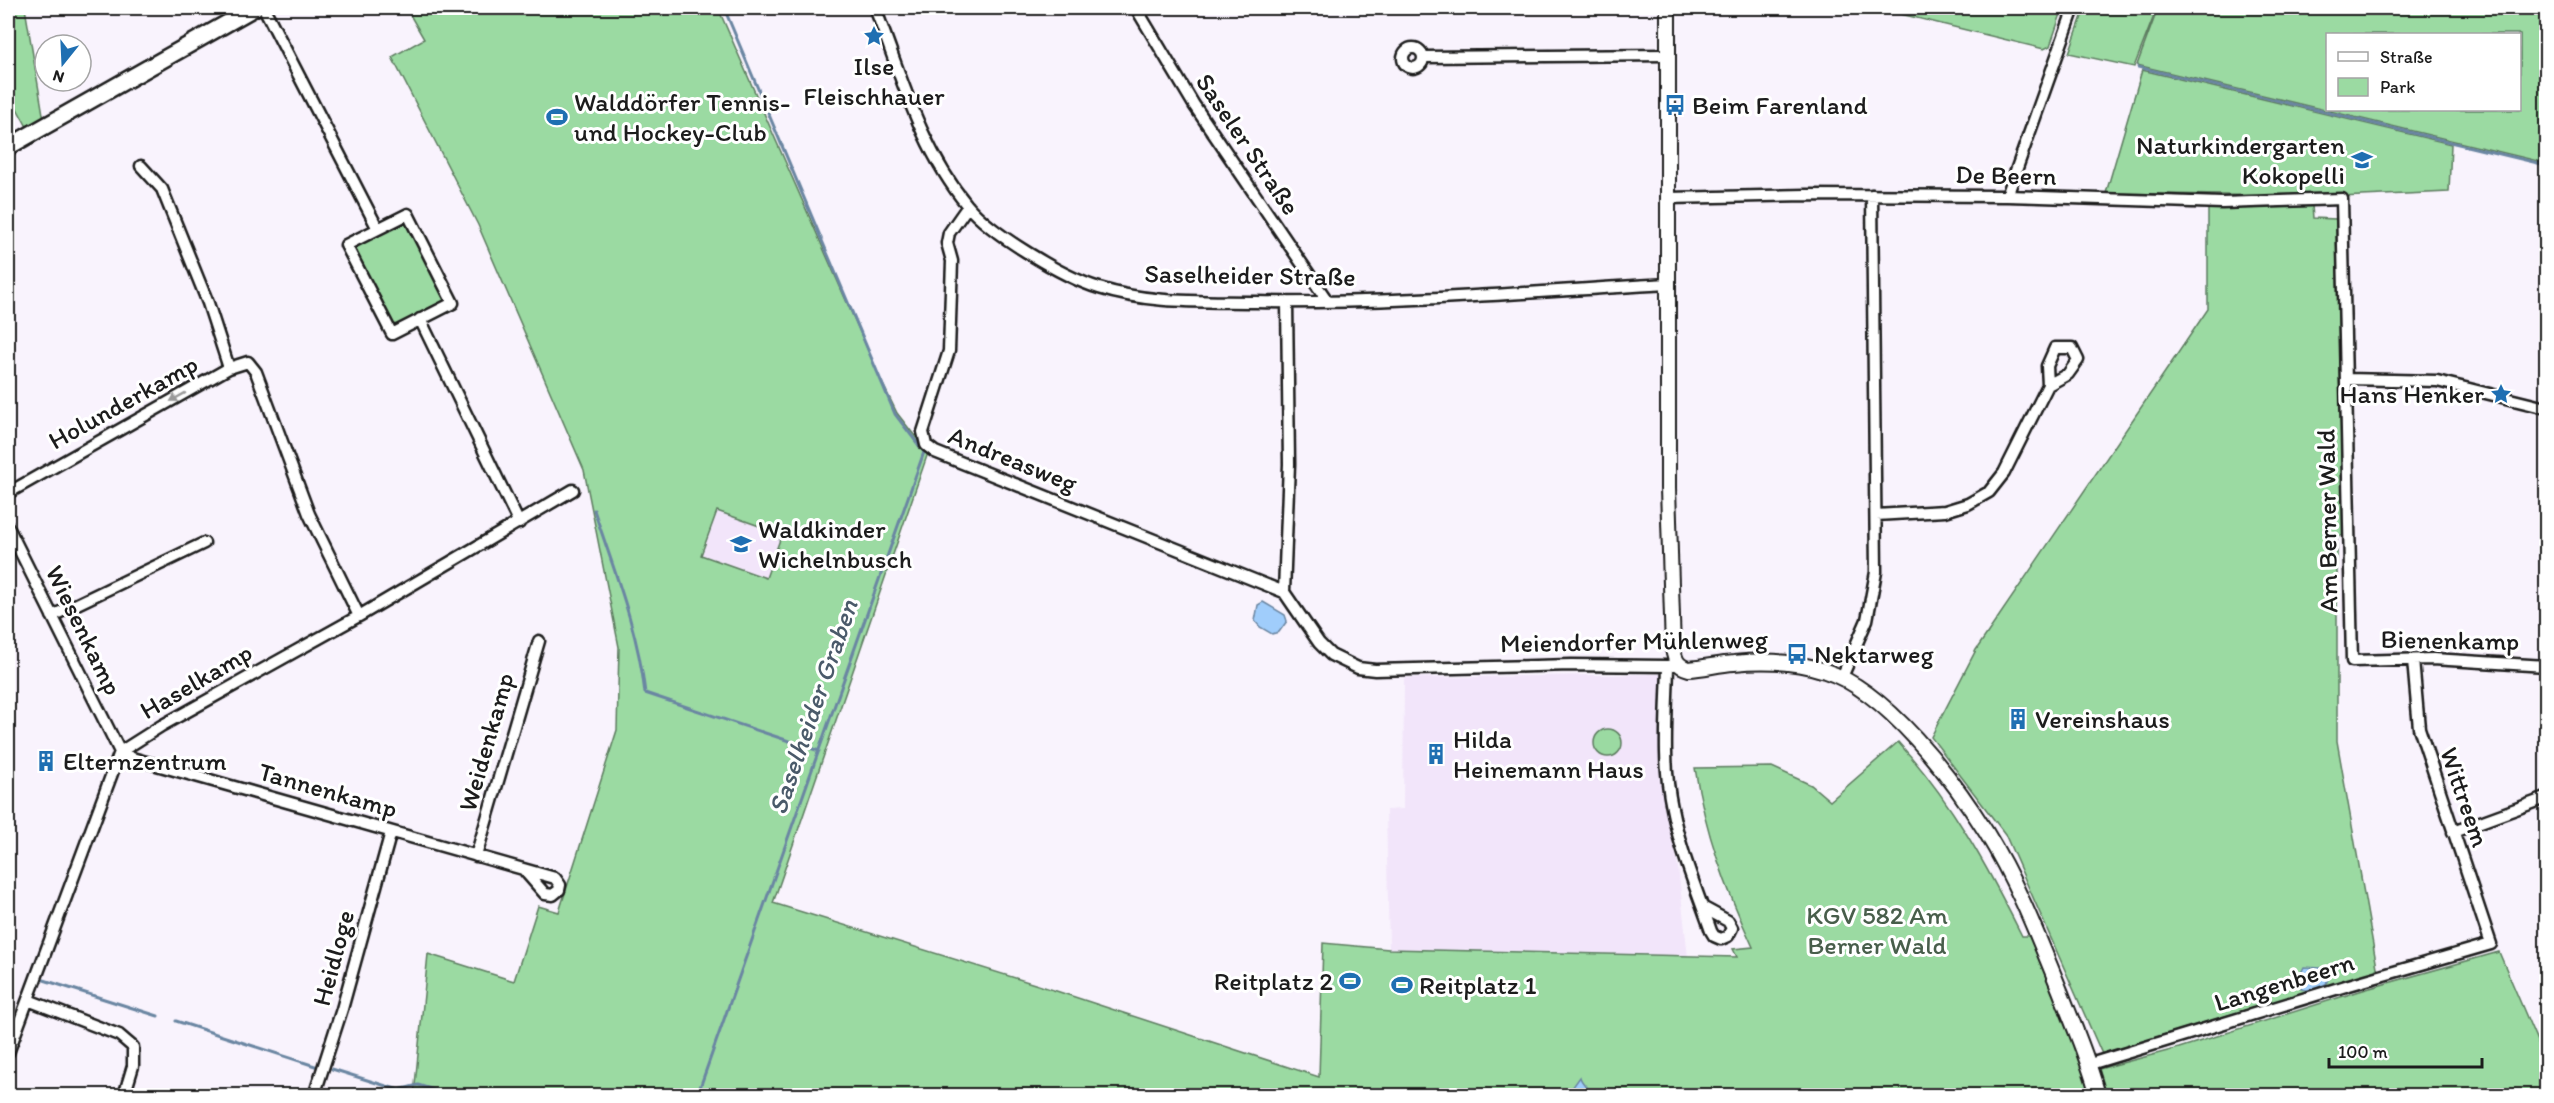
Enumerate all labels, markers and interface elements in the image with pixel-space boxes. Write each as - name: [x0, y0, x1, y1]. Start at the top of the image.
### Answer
- place icon: Ilse Fleischhauer: [862, 24, 886, 48]
- north arrow: [33, 33, 93, 93]
- legend: [2326, 33, 2521, 111]
- text: Straße: [2380, 46, 2433, 68]
- place label: Ilse Fleischhauer: [803, 50, 945, 112]
- text: N: [50, 66, 67, 87]
- street label: Saseler Straße: [1189, 67, 1307, 221]
- text: Park: [2380, 76, 2415, 98]
- place label: Walddörfer Tennis- und Hockey-Club: [574, 86, 790, 148]
- place label: Beim Farenland: [1692, 89, 1868, 121]
- bus stop icon: Beim Farenland: [1663, 93, 1687, 117]
- sports icon: Walddörfer Tennis- und Hockey-Club: [545, 105, 569, 129]
- place label: Naturkindergarten Kokopelli: [2136, 129, 2345, 191]
- school or university icon: Naturkindergarten Kokopelli: [2350, 148, 2374, 172]
- street label: De Beern: [1955, 158, 2057, 192]
- street label: Saselheider Straße: [1144, 257, 1356, 293]
- street label: Holunderkamp: [43, 348, 203, 456]
- place label: Hans Henker: [2339, 378, 2484, 410]
- place icon: Hans Henker: [2489, 382, 2513, 406]
- one-way arrow: [169, 392, 186, 402]
- street label: Andreasweg: [944, 419, 1083, 500]
- street label: Am Berner Wald: [2309, 429, 2345, 613]
- place label: Waldkinder Wichelnbusch: [758, 513, 912, 575]
- school or university icon: Waldkinder Wichelnbusch: [729, 532, 753, 556]
- street label: Wiesenkamp: [39, 560, 129, 700]
- water label: Saselheider Graben: [760, 595, 865, 818]
- street label: Meiendorfer Mühlenweg: [1500, 623, 1769, 659]
- street label: Bienenkamp: [2380, 623, 2520, 657]
- street label: Haselkamp: [134, 636, 258, 726]
- place label: Nektarweg: [1814, 638, 1934, 670]
- bus stop icon: Nektarweg: [1785, 642, 1809, 666]
- street label: Weidenkamp: [451, 669, 521, 815]
- place label: Vereinshaus: [2035, 703, 2170, 735]
- building icon: Vereinshaus: [2006, 707, 2030, 731]
- place label: Hilda Heinemann Haus: [1453, 723, 1644, 785]
- building icon: Hilda Heinemann Haus: [1424, 742, 1448, 766]
- street label: Wittreem: [2433, 743, 2497, 851]
- place label: Elternzentrum: [63, 745, 227, 777]
- building icon: Elternzentrum: [34, 749, 58, 773]
- street label: Tannenkamp: [255, 755, 401, 825]
- park label: KGV 582 Am Berner Wald: [1806, 899, 1948, 961]
- street label: Heidloge: [305, 907, 361, 1009]
- street label: Langenbeern: [2210, 945, 2358, 1018]
- place label: Reitplatz 2: [1214, 965, 1333, 997]
- sports icon: Reitplatz 2: [1338, 969, 1362, 993]
- place label: Reitplatz 1: [1419, 969, 1537, 1001]
- sports icon: Reitplatz 1: [1390, 973, 1414, 997]
- scale bar: [2329, 1031, 2482, 1069]
- text: 100 m: [2338, 1041, 2388, 1063]

